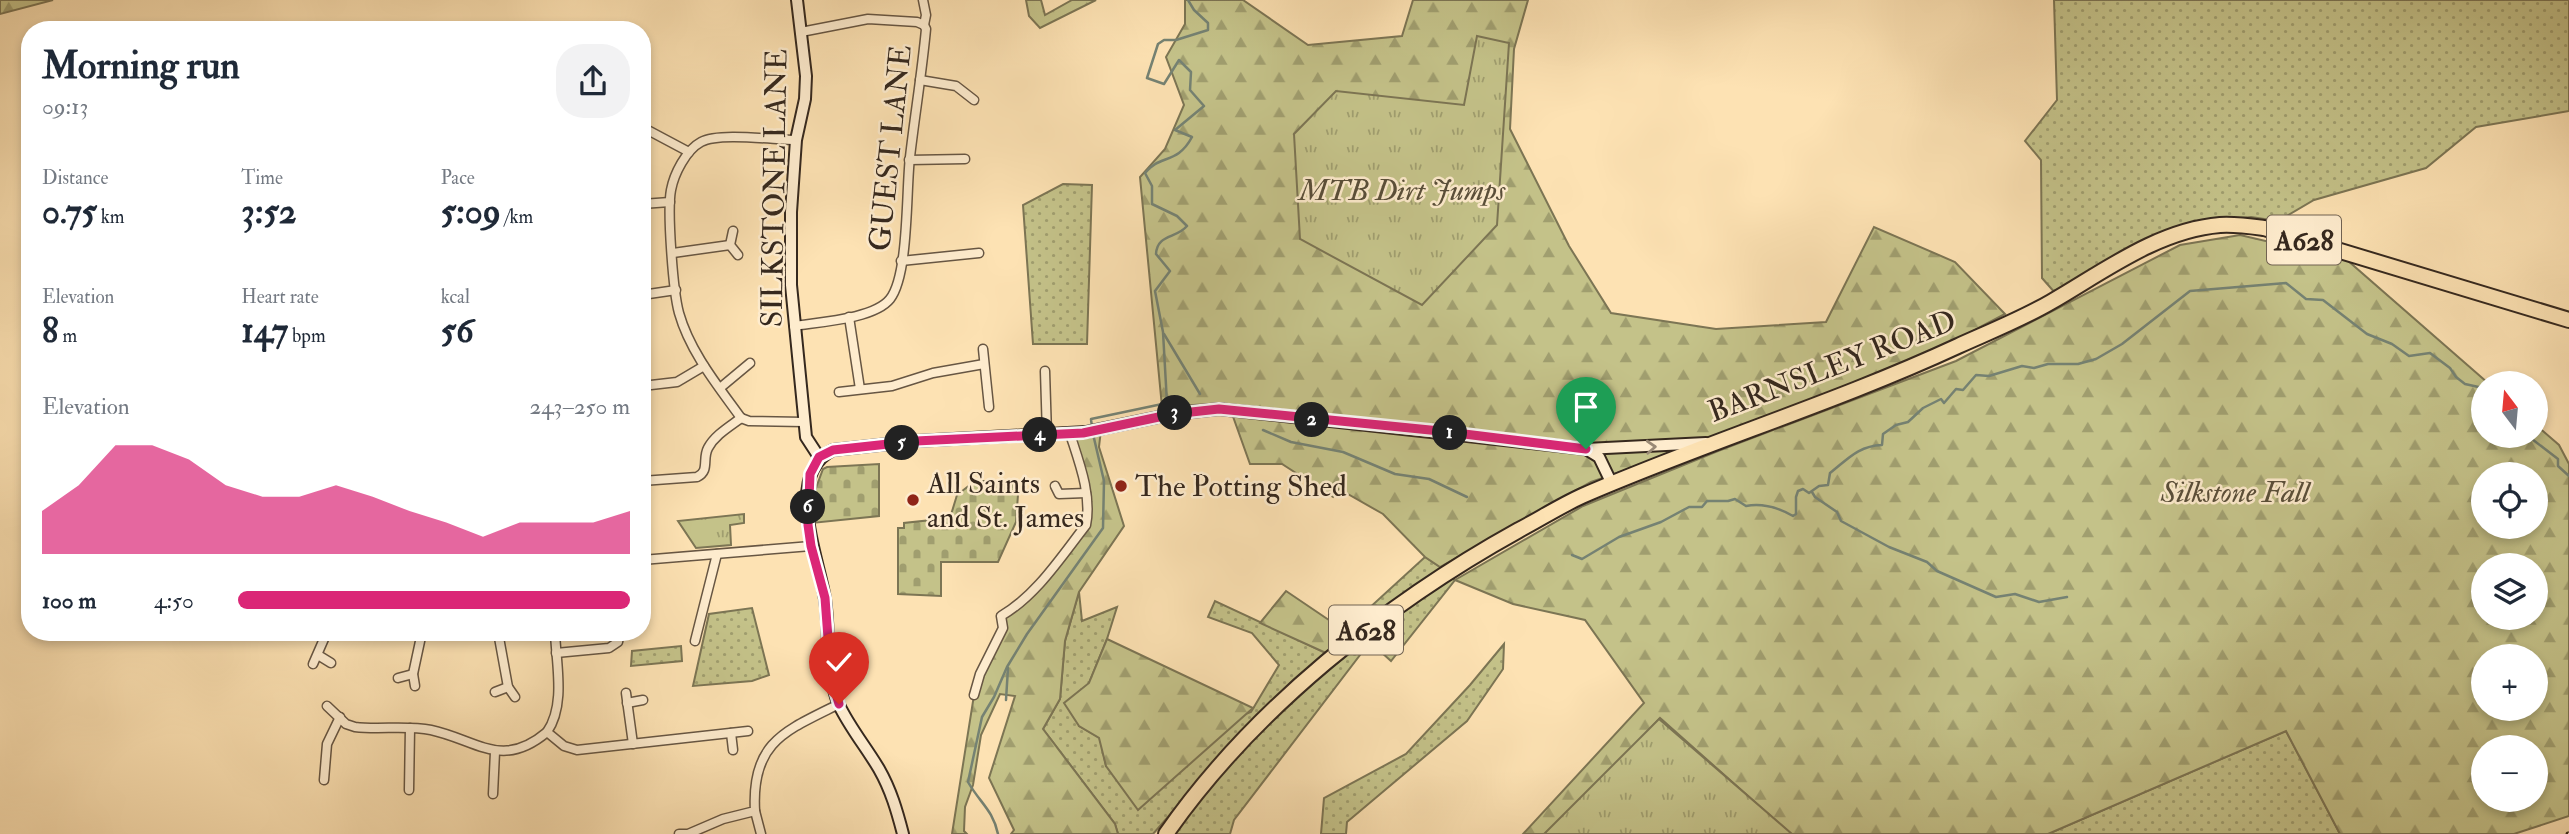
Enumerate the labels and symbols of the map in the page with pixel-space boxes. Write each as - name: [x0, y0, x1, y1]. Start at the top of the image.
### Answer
- street label: GUEST LANE: [861, 43, 920, 253]
- street label: SILKSTONE LANE: [754, 48, 795, 328]
- park label: MTB Dirt Jumps: [1297, 172, 1506, 209]
- road number: A628: [2267, 216, 2341, 264]
- street label: BARNSLEY ROAD: [1703, 302, 1961, 431]
- north arrow: [2471, 371, 2548, 448]
- pin: [1556, 377, 1616, 449]
- pin: 3: [1158, 396, 1192, 430]
- pin: 2: [1294, 402, 1330, 438]
- pin: 1: [1432, 416, 1468, 450]
- pin: 4: [1023, 418, 1058, 452]
- pin: 5: [884, 426, 920, 460]
- one-way arrow: [1646, 439, 1657, 454]
- place label: All Saints and St. James: [926, 465, 1084, 536]
- place label: The Potting Shed: [1135, 468, 1347, 505]
- park label: Silkstone Fall: [2160, 474, 2312, 511]
- marker: The Potting Shed: [1113, 478, 1129, 494]
- pin: 6: [790, 490, 826, 524]
- marker: All Saints and St. James: [905, 492, 921, 508]
- road number: A628: [1329, 606, 1403, 654]
- pin: [809, 632, 869, 704]

